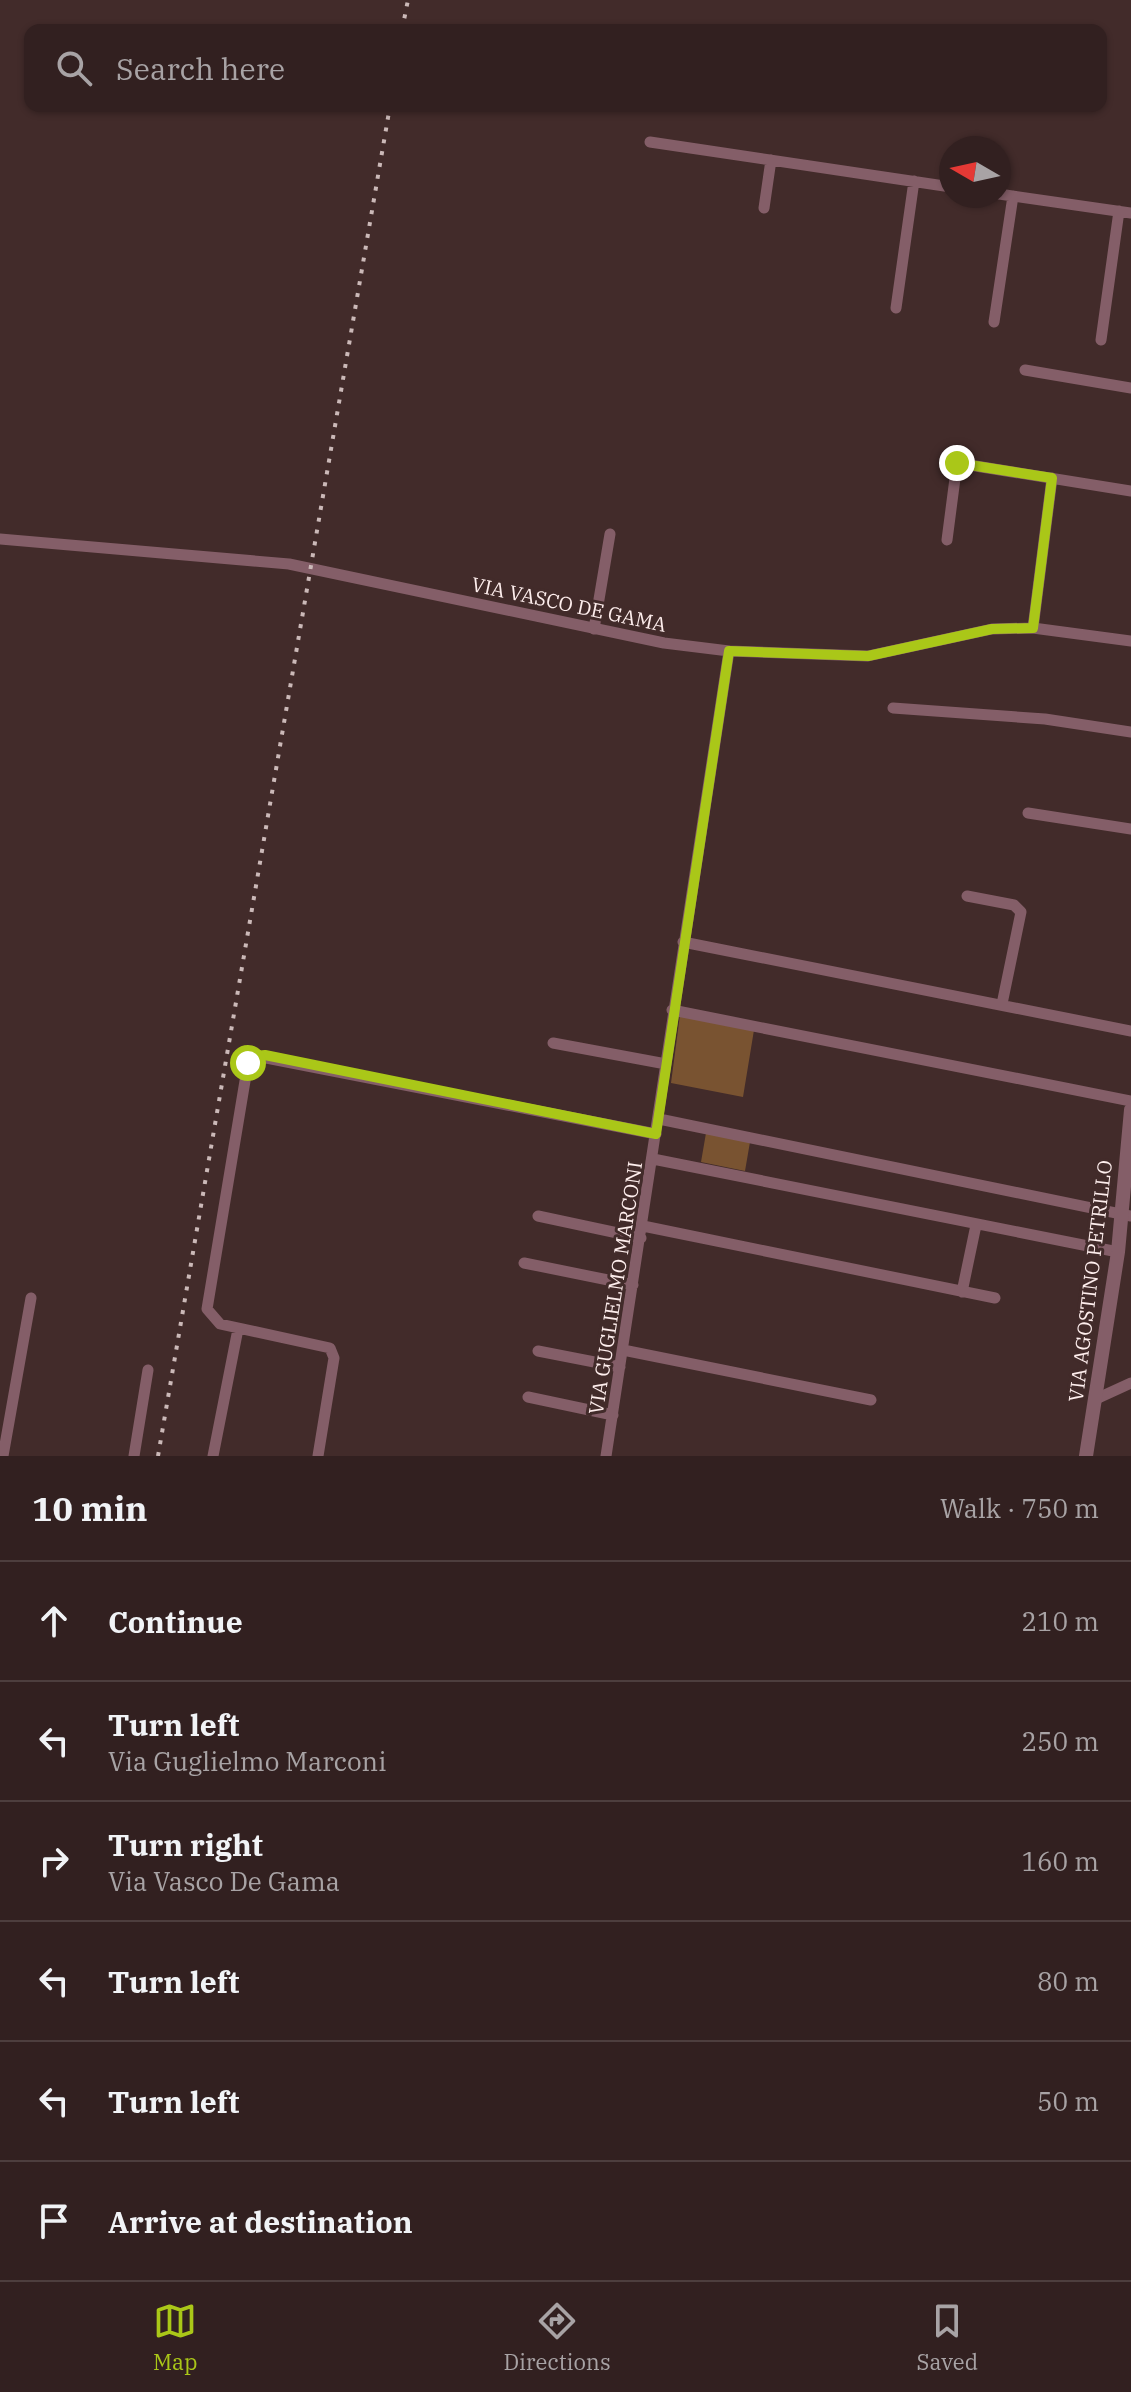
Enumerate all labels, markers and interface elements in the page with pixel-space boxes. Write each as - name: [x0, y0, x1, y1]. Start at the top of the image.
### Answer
- search box: [24, 24, 1107, 112]
- icon: search: [52, 46, 96, 90]
- text: Search here: [116, 49, 285, 88]
- north arrow: [939, 136, 1011, 208]
- route end: [939, 445, 975, 481]
- street label: VIA VASCO DE GAMA: [469, 570, 669, 638]
- route start: [230, 1045, 266, 1081]
- street label: VIA AGOSTINO PETRILLO: [1062, 1159, 1118, 1403]
- street label: VIA GUGLIELMO MARCONI: [582, 1160, 648, 1416]
- text: 10 min: [32, 1486, 148, 1530]
- text: Walk · 750 m: [940, 1491, 1099, 1525]
- icon: ahead: [32, 1599, 76, 1643]
- text: Continue: [108, 1602, 243, 1641]
- text: 210 m: [1021, 1604, 1099, 1638]
- text: Turn left: [108, 1705, 240, 1744]
- icon: left: [32, 1719, 76, 1763]
- text: 250 m: [1021, 1724, 1099, 1758]
- text: Via Guglielmo Marconi: [108, 1744, 386, 1778]
- text: Turn right: [108, 1825, 263, 1864]
- icon: right: [32, 1839, 76, 1883]
- text: 160 m: [1021, 1844, 1099, 1878]
- text: Via Vasco De Gama: [108, 1864, 340, 1898]
- icon: left: [32, 1959, 76, 2003]
- text: Turn left: [108, 1962, 240, 2001]
- text: 80 m: [1037, 1964, 1099, 1998]
- icon: left: [32, 2079, 76, 2123]
- text: Turn left: [108, 2082, 240, 2121]
- text: 50 m: [1037, 2084, 1099, 2118]
- icon: arrive: [32, 2199, 76, 2243]
- text: Arrive at destination: [108, 2202, 413, 2241]
- tab: Map: [153, 2299, 198, 2376]
- tab: Directions: [503, 2299, 611, 2376]
- tab: Saved: [916, 2299, 978, 2376]

